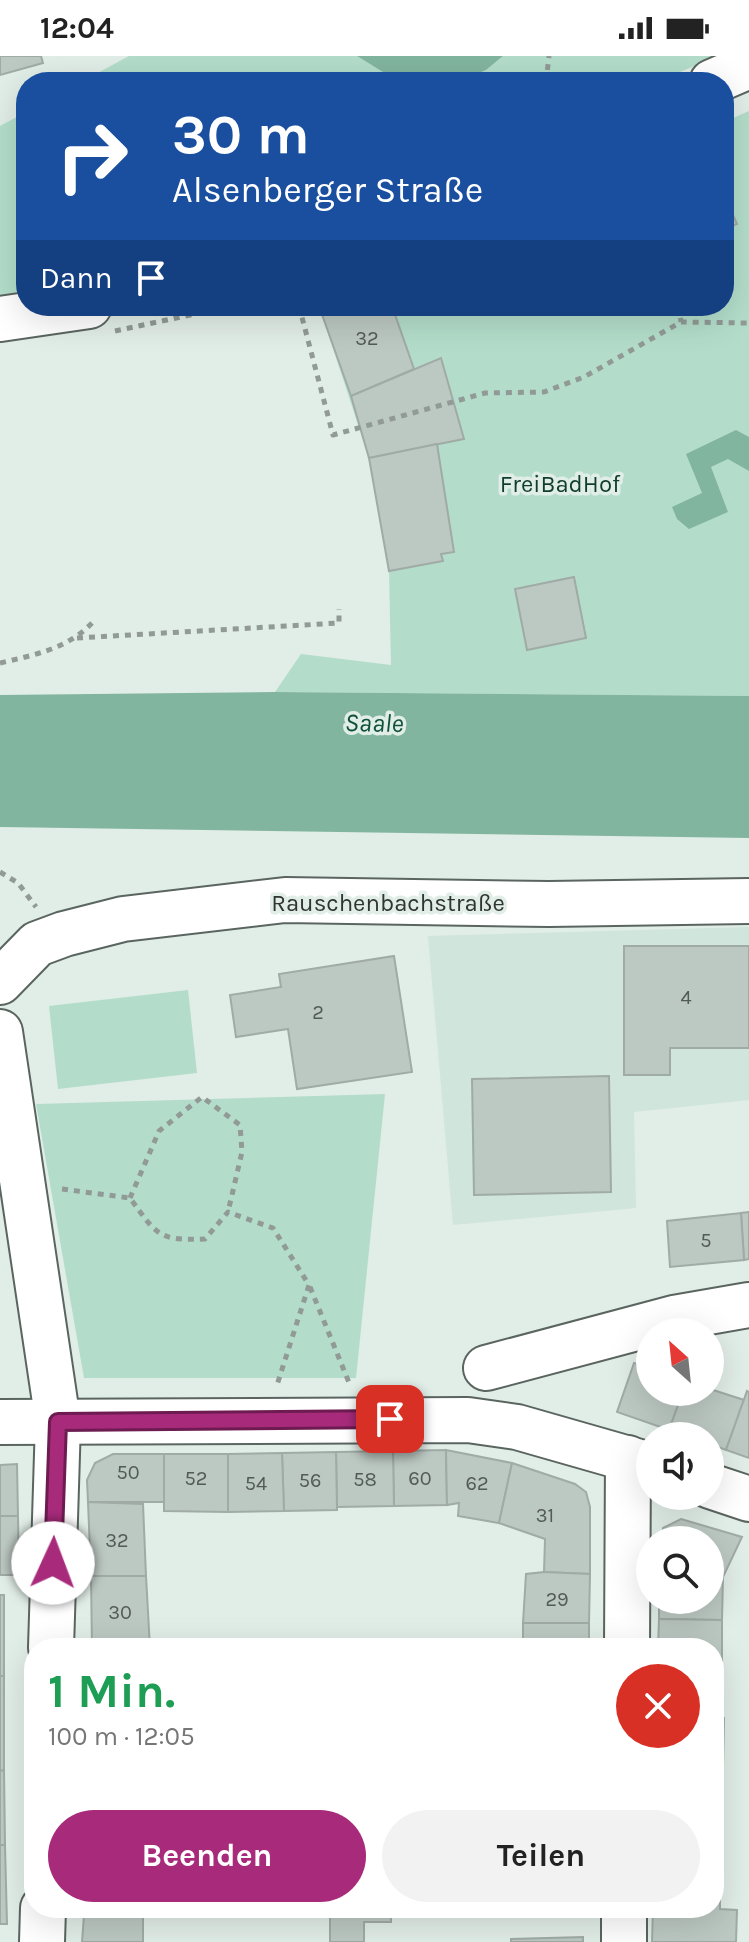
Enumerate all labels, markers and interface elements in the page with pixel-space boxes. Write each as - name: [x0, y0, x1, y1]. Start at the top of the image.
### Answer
- text: 12:04: [40, 10, 114, 46]
- text: 30 m: [172, 102, 310, 167]
- icon: right: [40, 104, 144, 208]
- text: Alsenberger Straße: [172, 169, 483, 211]
- icon: arrive: [129, 256, 173, 300]
- text: Dann: [40, 260, 113, 296]
- house number: 32: [355, 327, 379, 350]
- park label: FreiBadHof: [500, 470, 621, 498]
- water label: Saale: [344, 707, 404, 739]
- street label: Rauschenbachstraße: [271, 889, 505, 917]
- house number: 4: [680, 986, 692, 1009]
- house number: 2: [312, 1001, 324, 1024]
- house number: 5: [700, 1229, 712, 1252]
- north arrow: [636, 1318, 724, 1406]
- map controls: [636, 1318, 724, 1614]
- pin: [356, 1385, 424, 1453]
- icon: arrive: [368, 1397, 412, 1441]
- button: sound: [636, 1422, 724, 1510]
- house number: 50: [116, 1461, 140, 1484]
- house number: 52: [185, 1467, 207, 1490]
- house number: 60: [408, 1467, 432, 1490]
- house number: 58: [353, 1468, 377, 1491]
- house number: 56: [299, 1469, 321, 1492]
- house number: 54: [245, 1472, 267, 1495]
- house number: 62: [465, 1472, 489, 1495]
- house number: 31: [536, 1504, 554, 1527]
- position arrow: [11, 1521, 95, 1605]
- button: search: [636, 1526, 724, 1614]
- house number: 32: [105, 1529, 129, 1552]
- house number: 29: [545, 1588, 569, 1611]
- house number: 30: [108, 1601, 132, 1624]
- text: 1 Min.: [48, 1663, 175, 1719]
- button: close: [616, 1664, 700, 1748]
- text: 100 m · 12:05: [48, 1721, 195, 1752]
- button: Beenden: [48, 1810, 366, 1902]
- button: Teilen: [382, 1810, 700, 1902]

